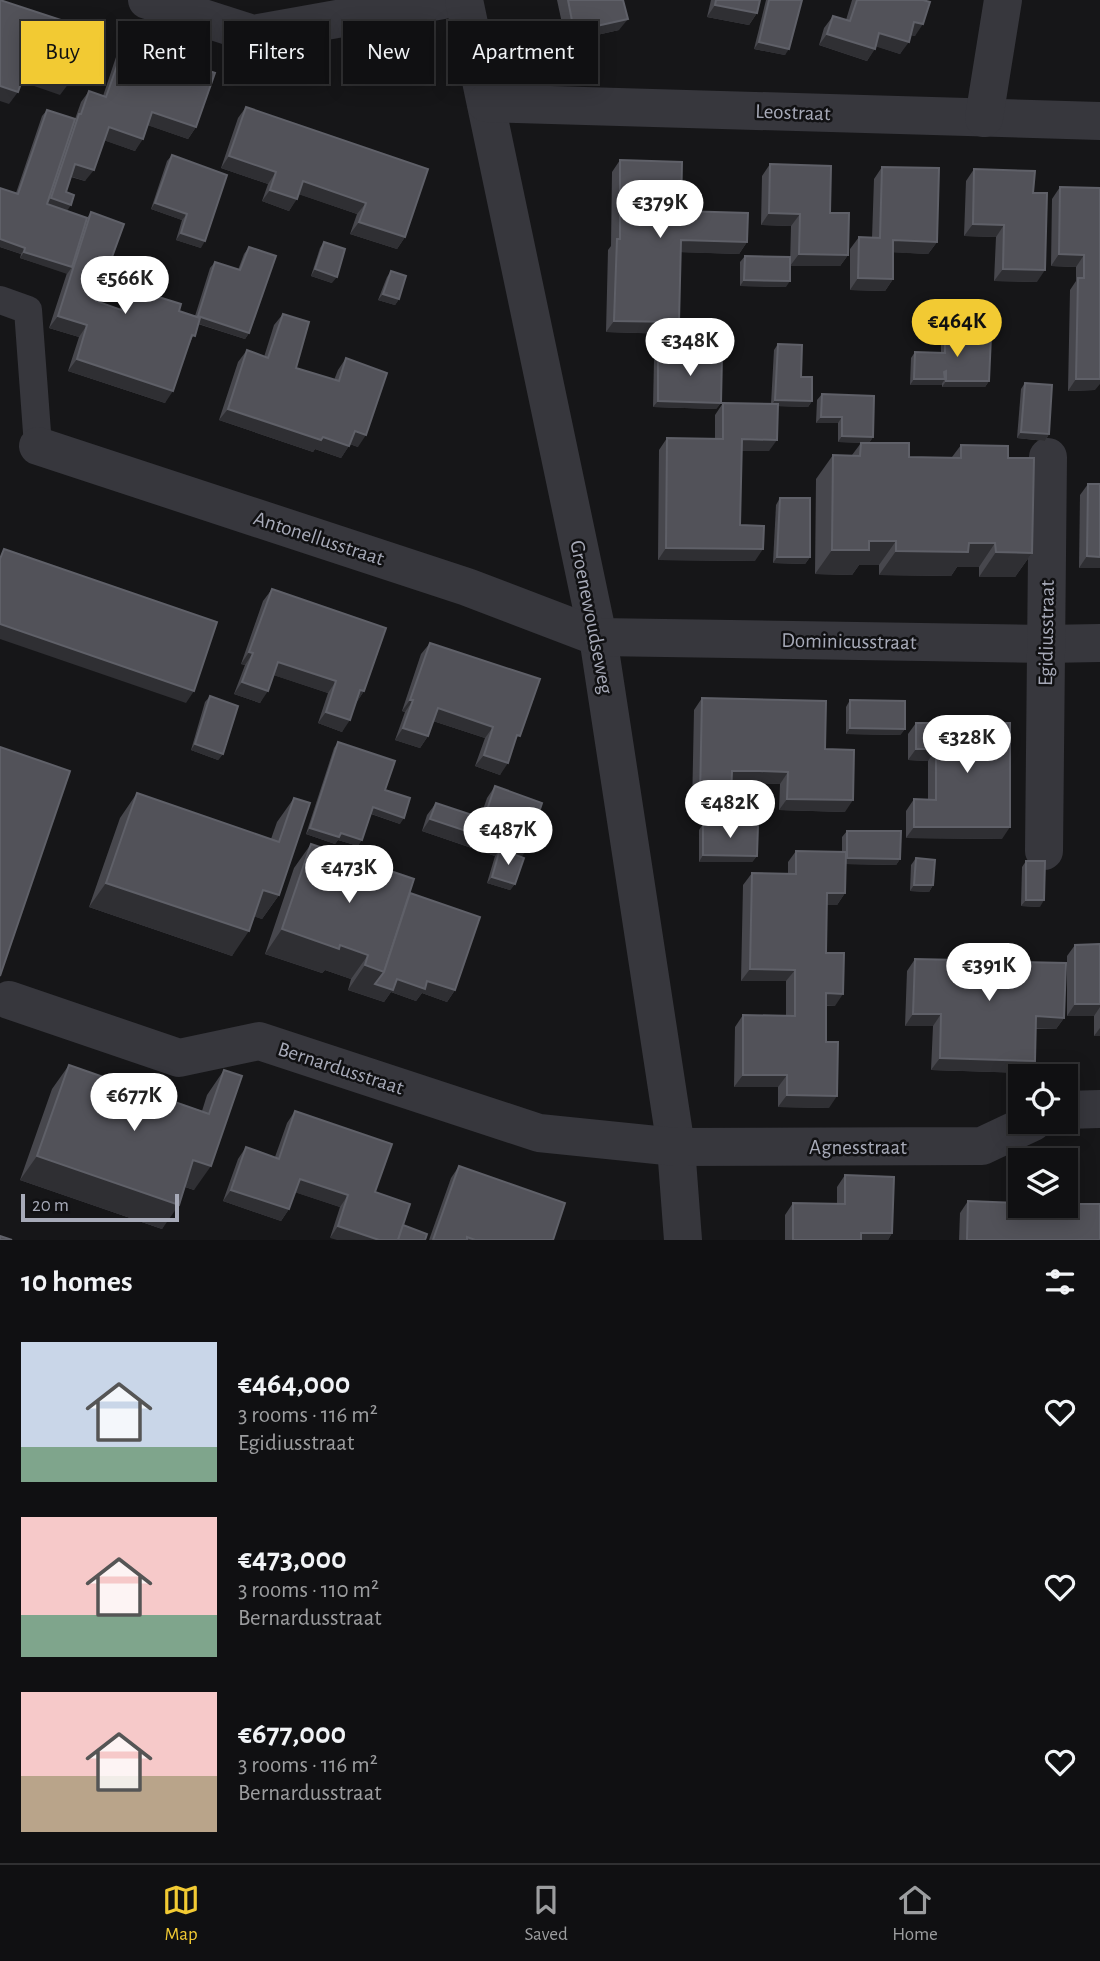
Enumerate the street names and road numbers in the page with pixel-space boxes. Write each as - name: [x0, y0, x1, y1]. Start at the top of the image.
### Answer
- street label: Leostraat: [755, 101, 831, 124]
- street label: Antonellusstraat: [251, 508, 387, 570]
- street label: Groenewoudseweg: [566, 538, 617, 697]
- street label: Egidiusstraat: [1035, 579, 1058, 686]
- street label: Dominicusstraat: [781, 630, 917, 653]
- street label: Bernardusstraat: [275, 1038, 407, 1099]
- street label: Agnesstraat: [809, 1137, 907, 1158]

